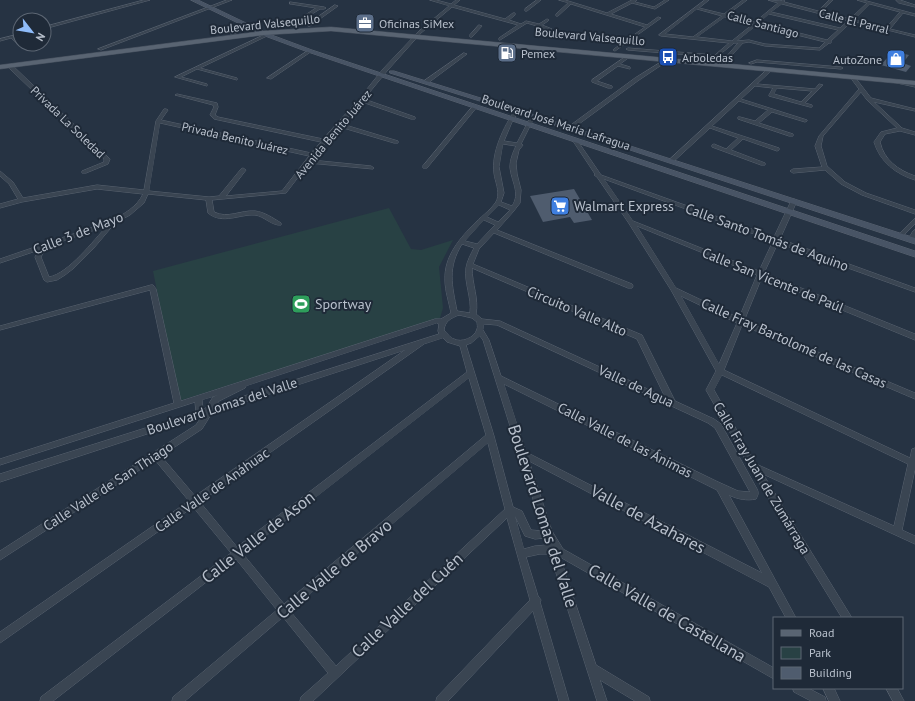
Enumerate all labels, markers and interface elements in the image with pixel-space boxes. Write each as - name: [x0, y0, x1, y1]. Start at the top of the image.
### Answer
- street label: Calle El Parral: [817, 5, 891, 37]
- street label: Calle Santiago: [725, 7, 801, 41]
- street label: Boulevard Valsequillo: [209, 11, 321, 37]
- north arrow: [12, 12, 52, 52]
- office icon: Oficinas SiMex: [354, 12, 376, 34]
- place label: Oficinas SiMex: [379, 16, 454, 31]
- street label: Boulevard Valsequillo: [534, 24, 646, 48]
- text: N: [33, 30, 48, 44]
- fuel station icon: Pemex: [496, 42, 518, 64]
- place label: Pemex: [521, 46, 555, 61]
- bus stop icon: Arboledas: [657, 46, 679, 68]
- shop icon: AutoZone: [885, 48, 907, 70]
- place label: Arboledas: [682, 50, 733, 65]
- place label: AutoZone: [833, 52, 882, 67]
- street label: Privada La Soledad: [28, 83, 108, 161]
- street label: Avenida Benito Juárez: [291, 86, 375, 182]
- street label: Boulevard José María Lafragua: [480, 91, 632, 153]
- street label: Privada Benito Juárez: [180, 118, 290, 158]
- supermarket icon: Walmart Express: [549, 195, 571, 217]
- place label: Walmart Express: [574, 197, 674, 215]
- street label: Calle Santo Tomás de Aquino: [683, 199, 851, 275]
- street label: Calle 3 de Mayo: [30, 208, 126, 258]
- street label: Calle San Vicente de Paúl: [699, 243, 847, 317]
- street label: Circuito Valle Alto: [524, 282, 630, 340]
- sports icon: Sportway: [290, 293, 312, 315]
- street label: Calle Fray Bartolomé de las Casas: [698, 294, 890, 392]
- place label: Sportway: [315, 295, 372, 313]
- street label: Valle de Agua: [595, 360, 677, 411]
- street label: Boulevard Lomas del Valle: [144, 373, 300, 439]
- street label: Calle Valle de las Ánimas: [555, 398, 696, 482]
- street label: Calle Fray Juan de Zumárraga: [709, 399, 815, 557]
- street label: Boulevard Lomas del Valle: [503, 422, 583, 610]
- street label: Calle Valle de San Thiago: [40, 437, 176, 535]
- street label: Calle Valle de Anáhuac: [151, 444, 273, 536]
- street label: Valle de Azahares: [586, 479, 709, 559]
- street label: Calle Valle de Ason: [197, 486, 319, 588]
- street label: Calle Valle de Bravo: [272, 514, 396, 624]
- street label: Calle Valle del Cuén: [347, 548, 467, 662]
- street label: Calle Valle de Castellana: [584, 559, 750, 667]
- legend: [773, 617, 903, 689]
- text: Road: [809, 625, 834, 640]
- text: Park: [809, 645, 831, 660]
- text: Building: [809, 665, 852, 680]

